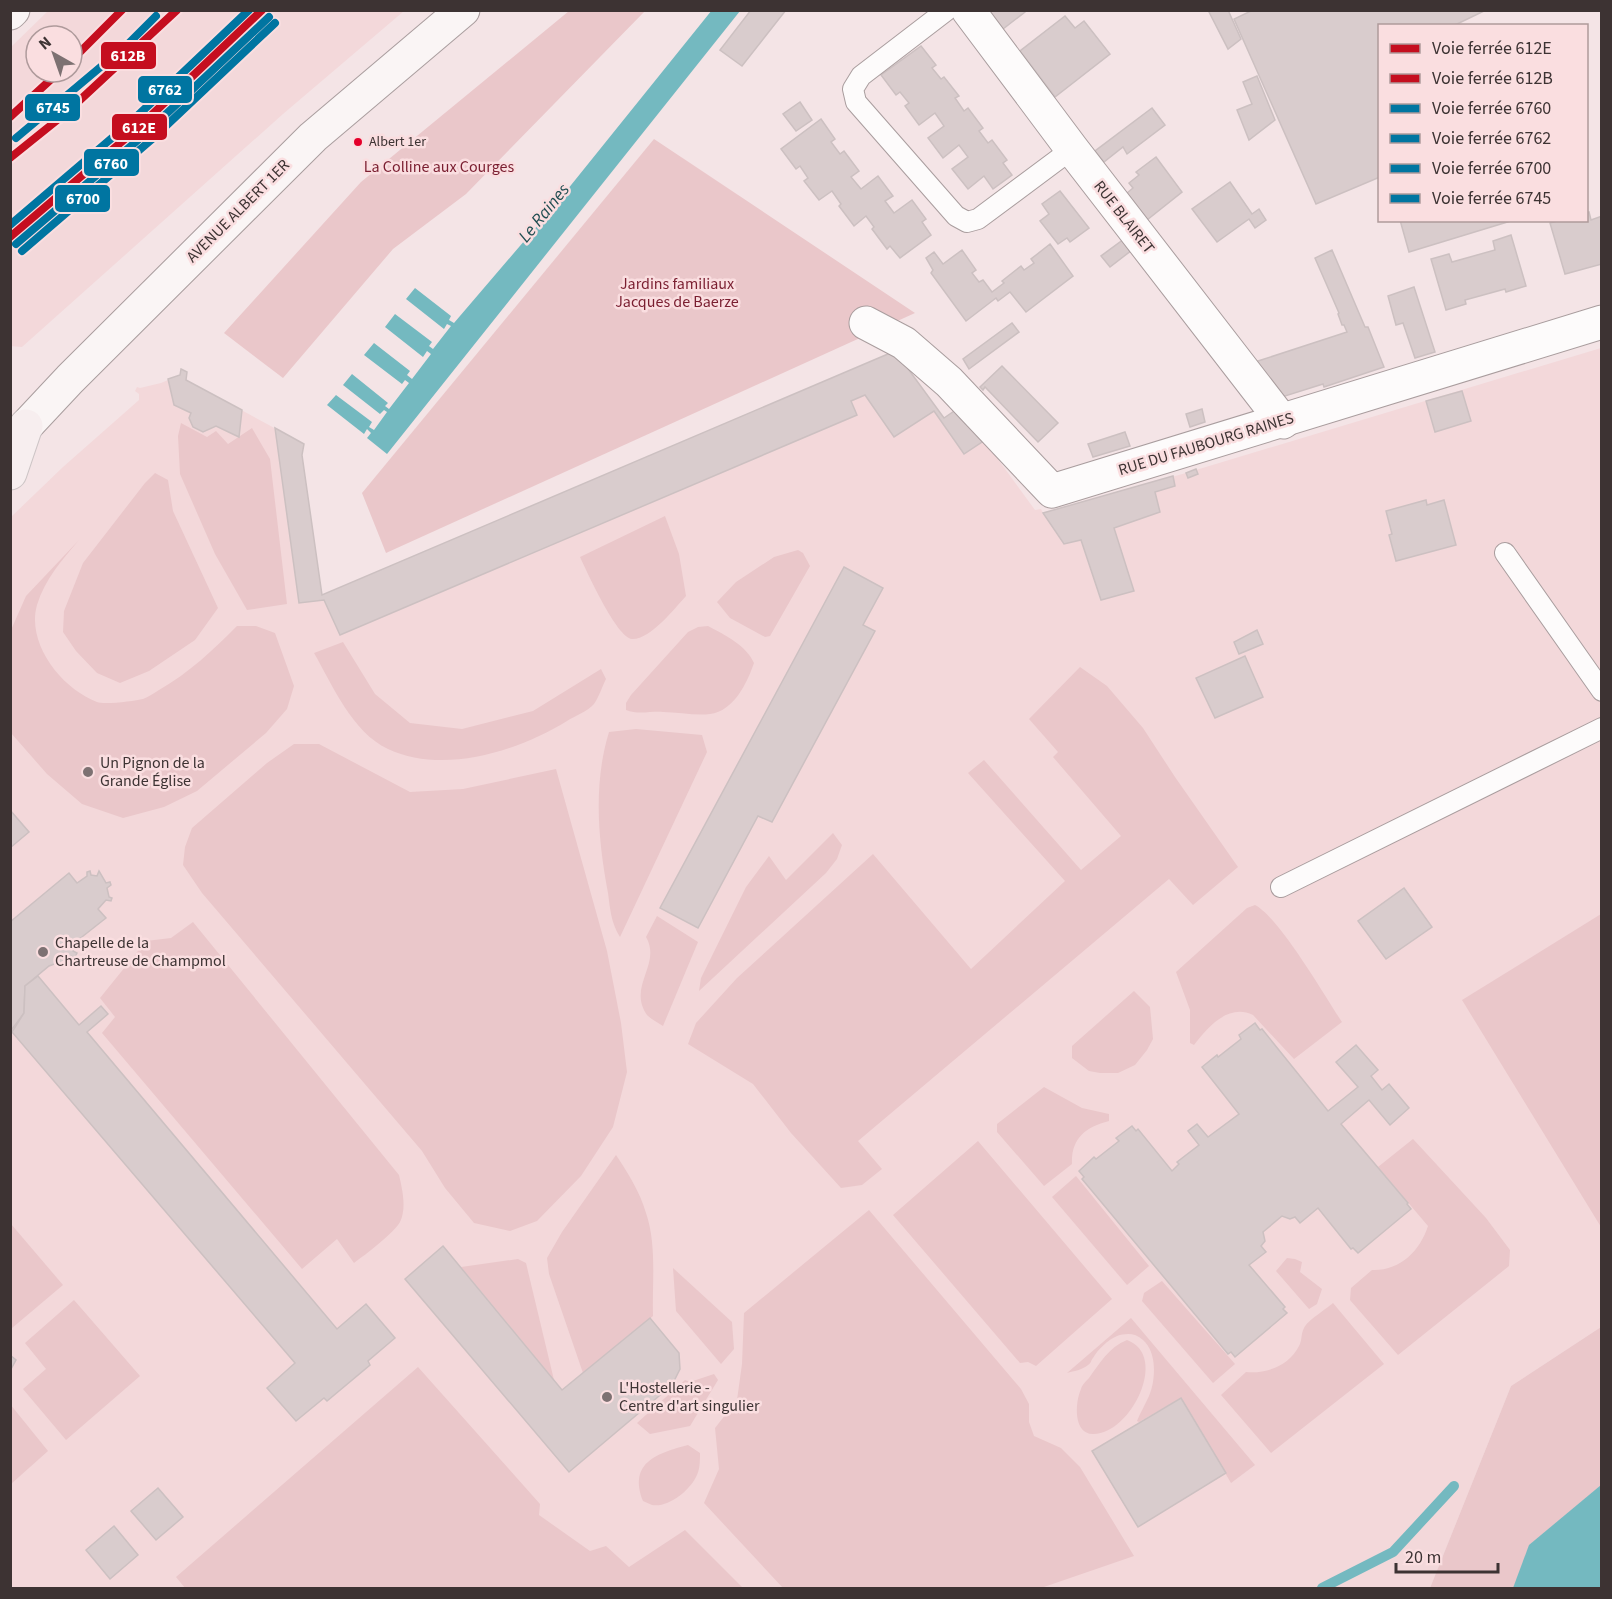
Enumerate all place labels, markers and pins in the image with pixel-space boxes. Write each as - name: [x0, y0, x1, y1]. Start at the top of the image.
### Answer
- place label: Albert 1er: [369, 132, 426, 152]
- marker: Albert 1er: [352, 136, 364, 148]
- place label: Un Pignon de la Grande Église: [100, 752, 205, 792]
- marker: Un Pignon de la Grande Église: [81, 765, 95, 779]
- place label: Chapelle de la Chartreuse de Champmol: [55, 932, 226, 972]
- marker: Chapelle de la Chartreuse de Champmol: [36, 945, 50, 959]
- place label: L'Hostellerie - Centre d'art singulier: [619, 1377, 760, 1417]
- marker: L'Hostellerie - Centre d'art singulier: [600, 1390, 614, 1404]

